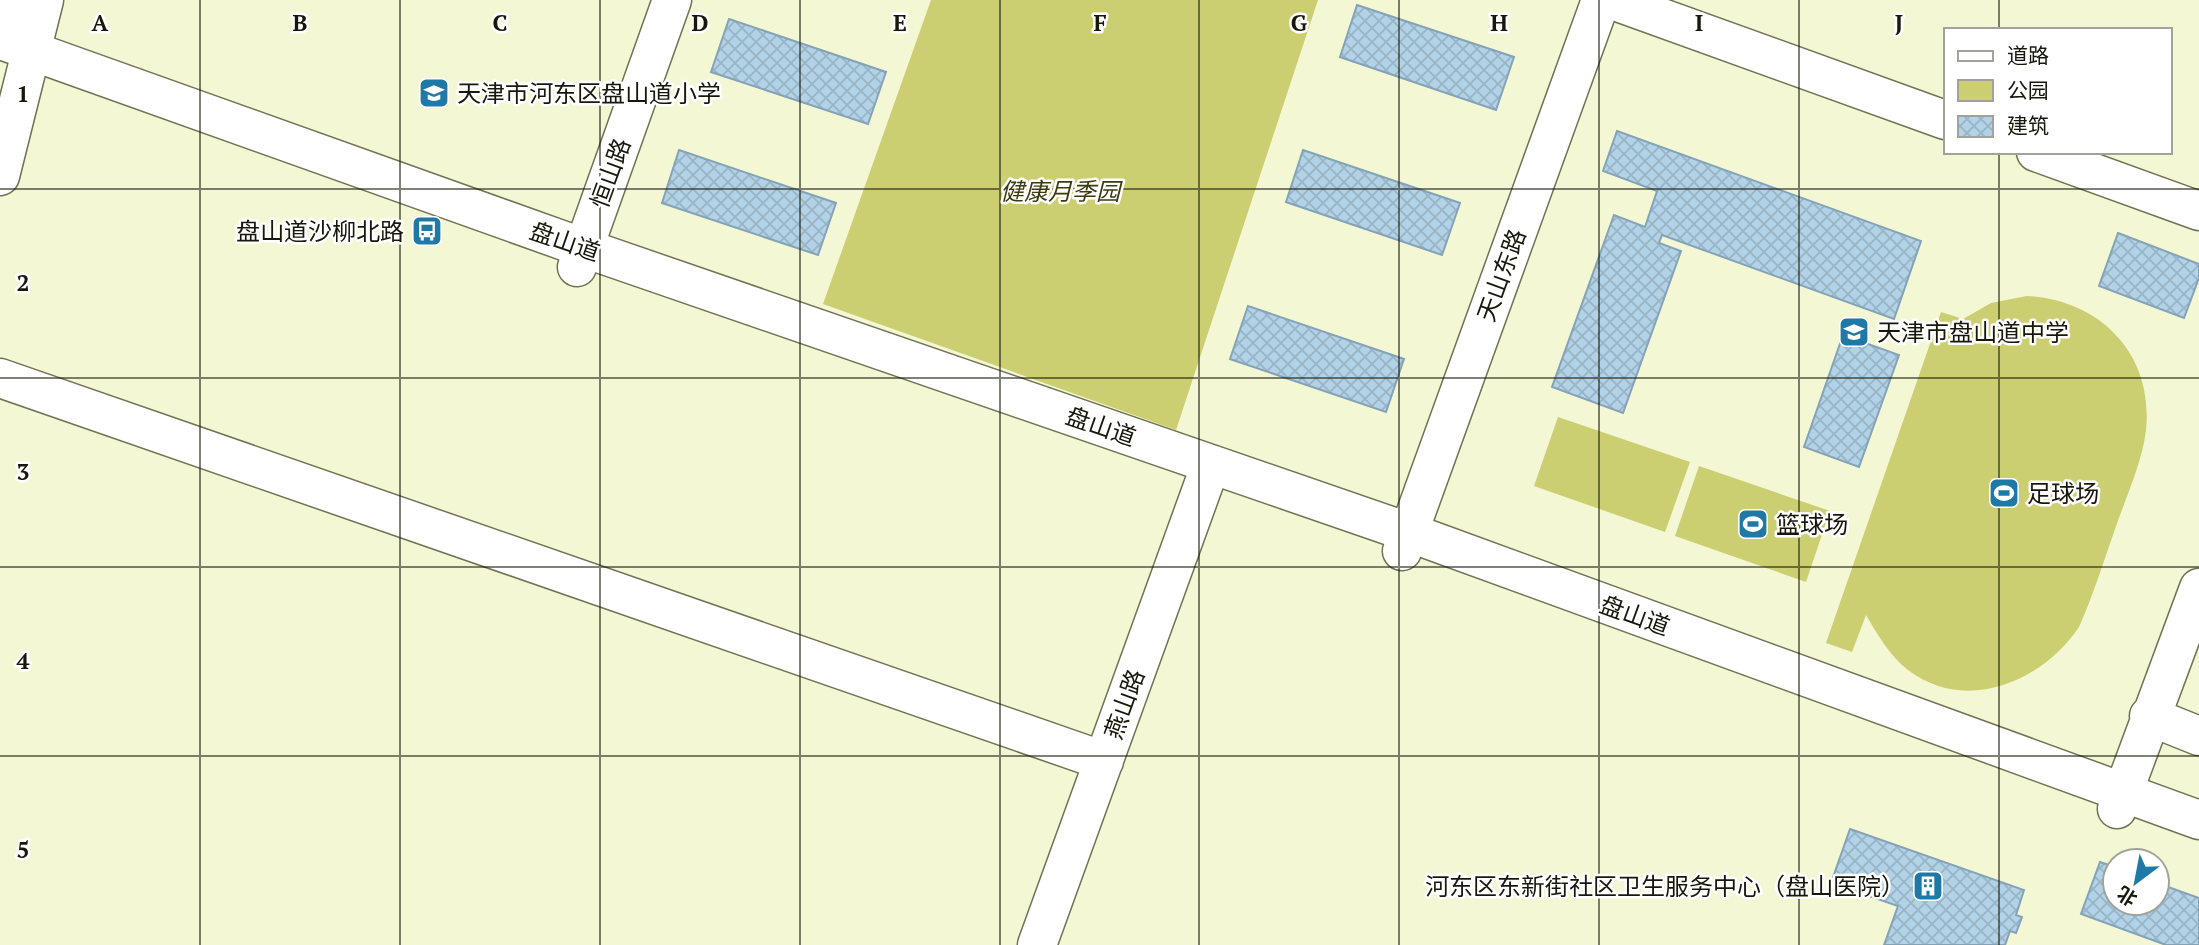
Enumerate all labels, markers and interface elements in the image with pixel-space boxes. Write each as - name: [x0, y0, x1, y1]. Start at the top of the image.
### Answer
- text: A: [92, 7, 109, 38]
- text: B: [293, 7, 308, 38]
- text: C: [493, 7, 508, 38]
- text: D: [692, 7, 709, 38]
- text: E: [893, 7, 907, 38]
- text: F: [1093, 7, 1107, 38]
- text: G: [1291, 7, 1308, 38]
- text: H: [1490, 7, 1508, 38]
- text: I: [1695, 7, 1703, 38]
- text: J: [1895, 7, 1903, 38]
- legend: [1944, 28, 2171, 154]
- text: 道路: [2007, 41, 2049, 69]
- school or university icon: 天津市河东区盘山道小学: [417, 76, 451, 110]
- text: 公园: [2007, 76, 2049, 104]
- place label: 天津市河东区盘山道小学: [457, 77, 721, 109]
- text: 1: [17, 78, 30, 109]
- text: 建筑: [2007, 111, 2049, 139]
- street label: 恒山路: [583, 134, 637, 212]
- park label: 健康月季园: [1000, 175, 1123, 207]
- bus stop icon: 盘山道沙柳北路: [410, 214, 444, 248]
- street label: 盘山道: [526, 214, 604, 268]
- place label: 盘山道沙柳北路: [236, 215, 404, 247]
- street label: 天山东路: [1470, 224, 1532, 326]
- text: 2: [17, 267, 30, 298]
- school or university icon: 天津市盘山道中学: [1837, 315, 1871, 349]
- place label: 天津市盘山道中学: [1877, 316, 2069, 348]
- street label: 盘山道: [1062, 399, 1140, 453]
- text: 3: [17, 456, 30, 487]
- sports icon: 足球场: [1987, 476, 2021, 510]
- place label: 足球场: [2027, 477, 2099, 509]
- sports icon: 篮球场: [1736, 507, 1770, 541]
- place label: 篮球场: [1776, 508, 1848, 540]
- street label: 盘山道: [1596, 588, 1674, 642]
- text: 4: [17, 645, 30, 676]
- street label: 燕山路: [1097, 665, 1151, 743]
- text: 5: [17, 834, 30, 865]
- north arrow: [2101, 847, 2171, 917]
- building icon: 河东区东新街社区卫生服务中心（盘山医院）: [1911, 869, 1945, 903]
- place label: 河东区东新街社区卫生服务中心（盘山医院）: [1425, 870, 1905, 902]
- text: 北: [2112, 881, 2141, 912]

